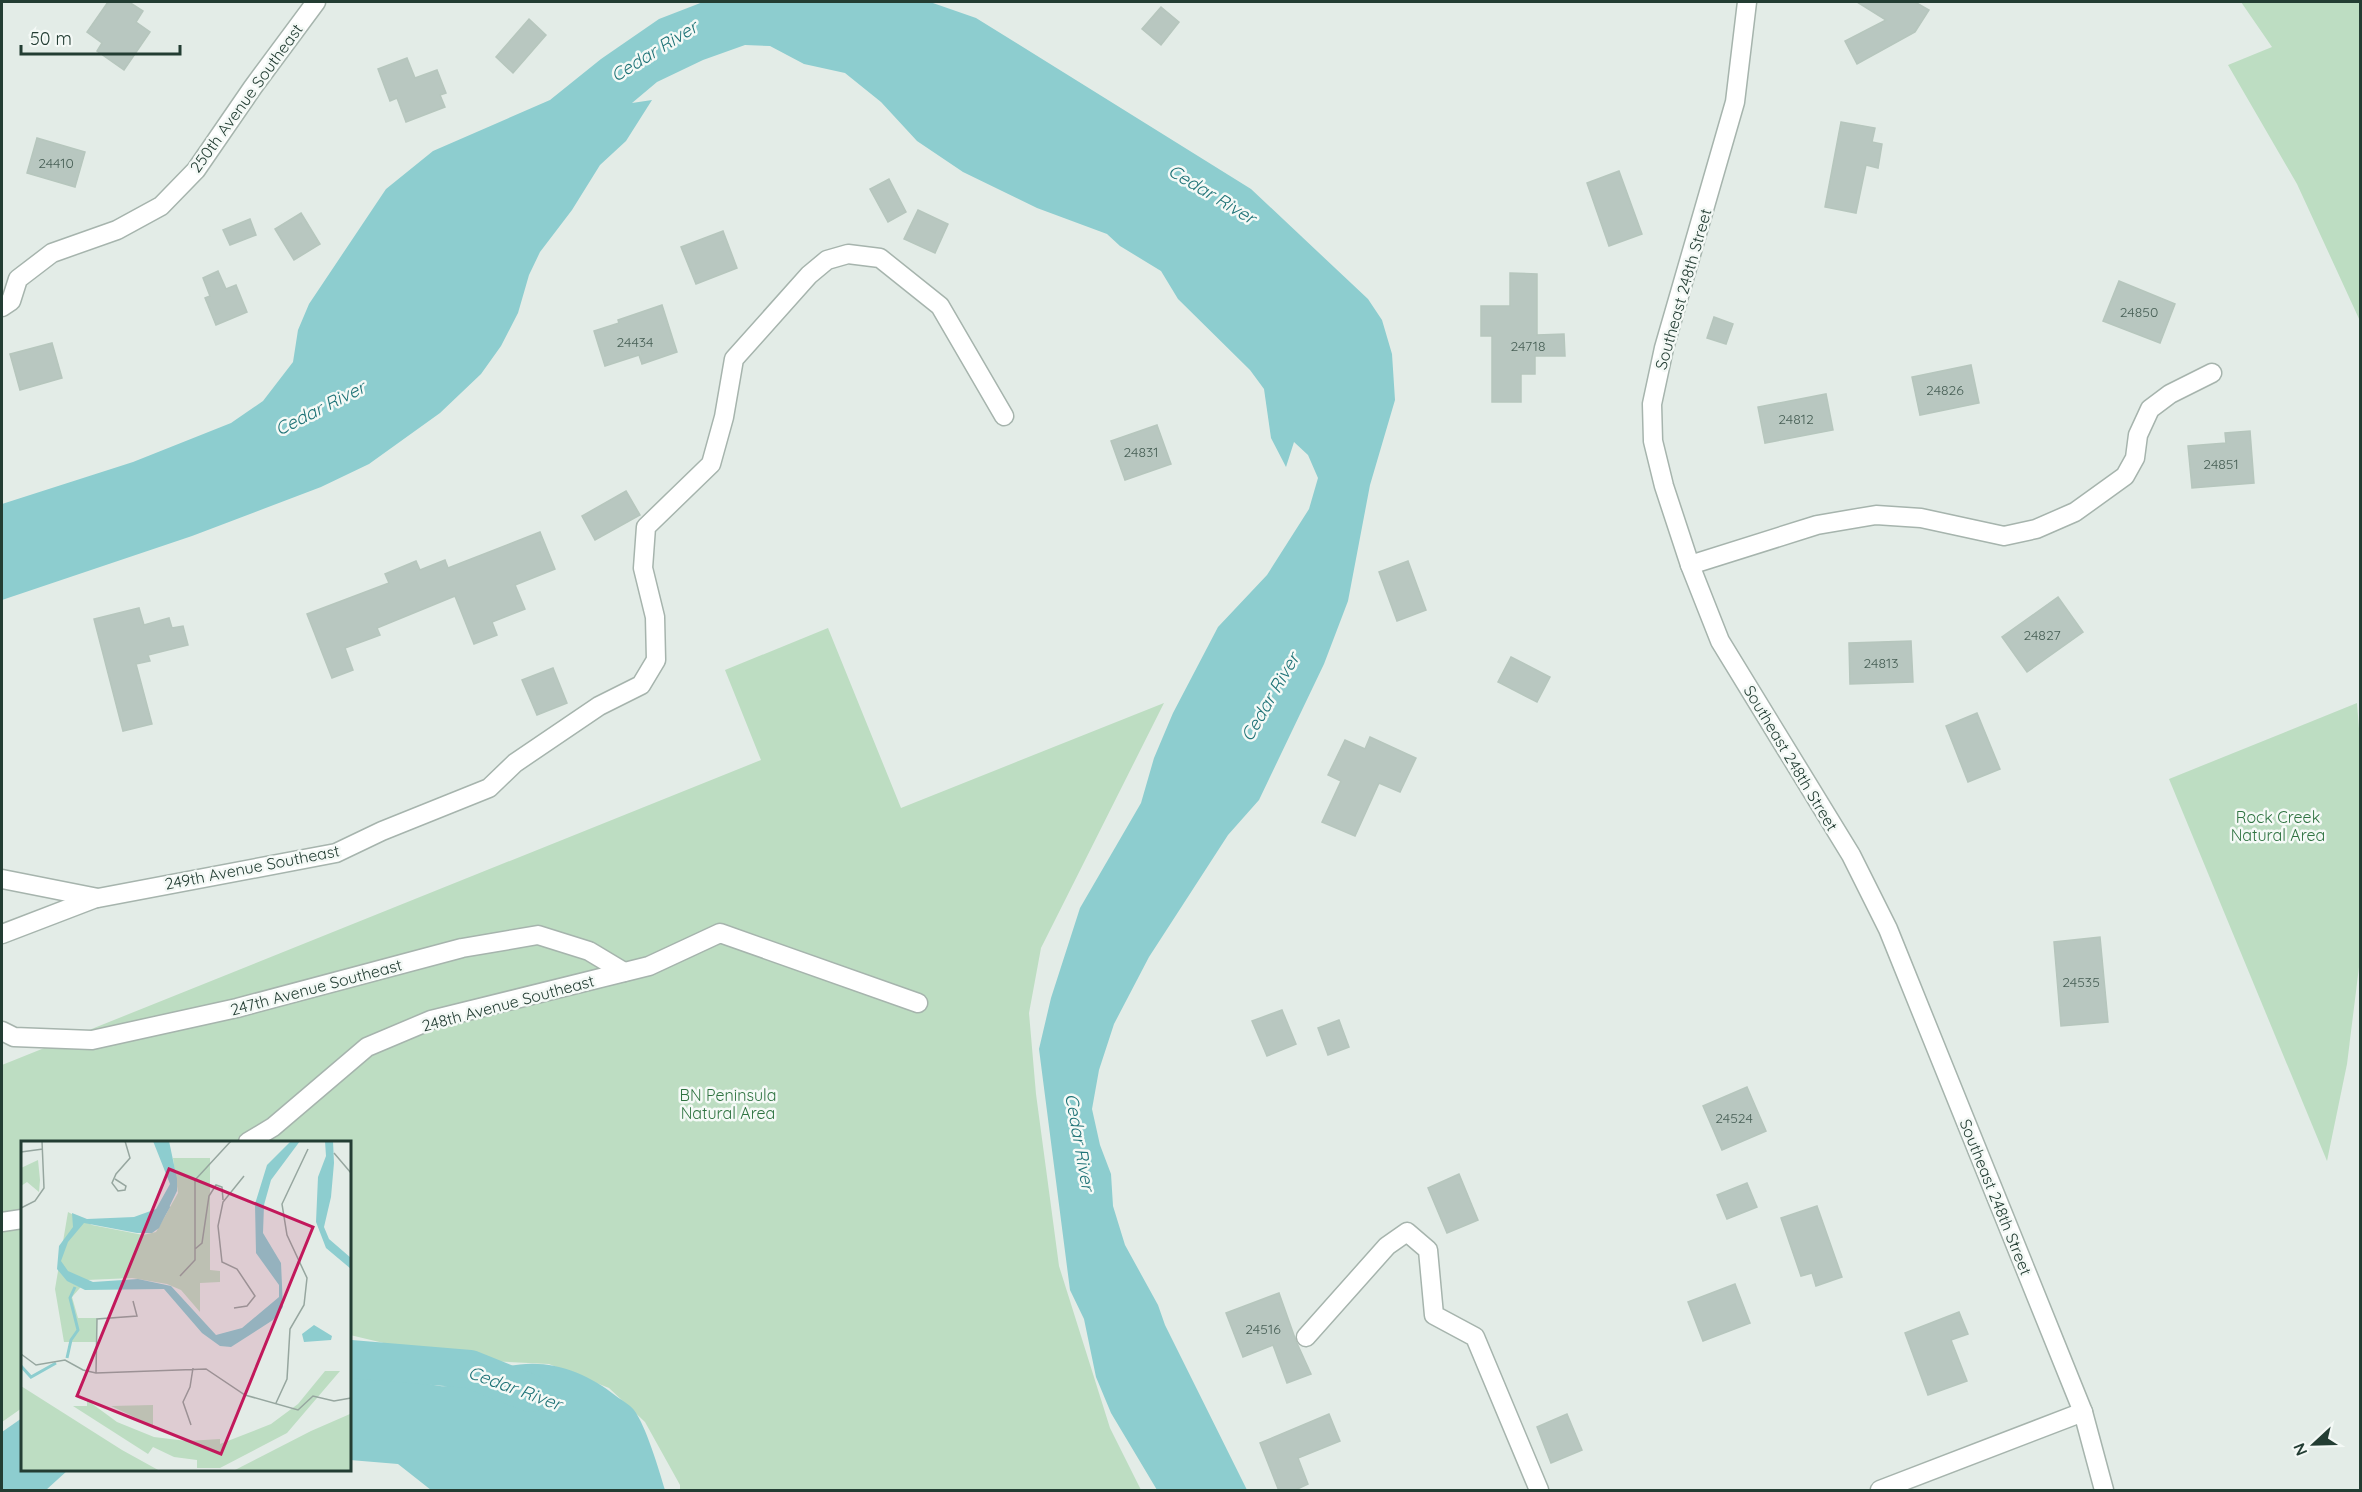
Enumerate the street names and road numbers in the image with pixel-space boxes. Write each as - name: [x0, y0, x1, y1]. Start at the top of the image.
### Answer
- street label: 250th Avenue Southeast: [185, 20, 307, 176]
- street label: Southeast 248th Street: [1650, 206, 1716, 372]
- street label: Southeast 248th Street: [1740, 681, 1842, 835]
- street label: 249th Avenue Southeast: [163, 840, 341, 894]
- street label: 247th Avenue Southeast: [228, 954, 404, 1020]
- street label: 248th Avenue Southeast: [420, 970, 596, 1036]
- street label: Southeast 248th Street: [1956, 1116, 2036, 1278]

